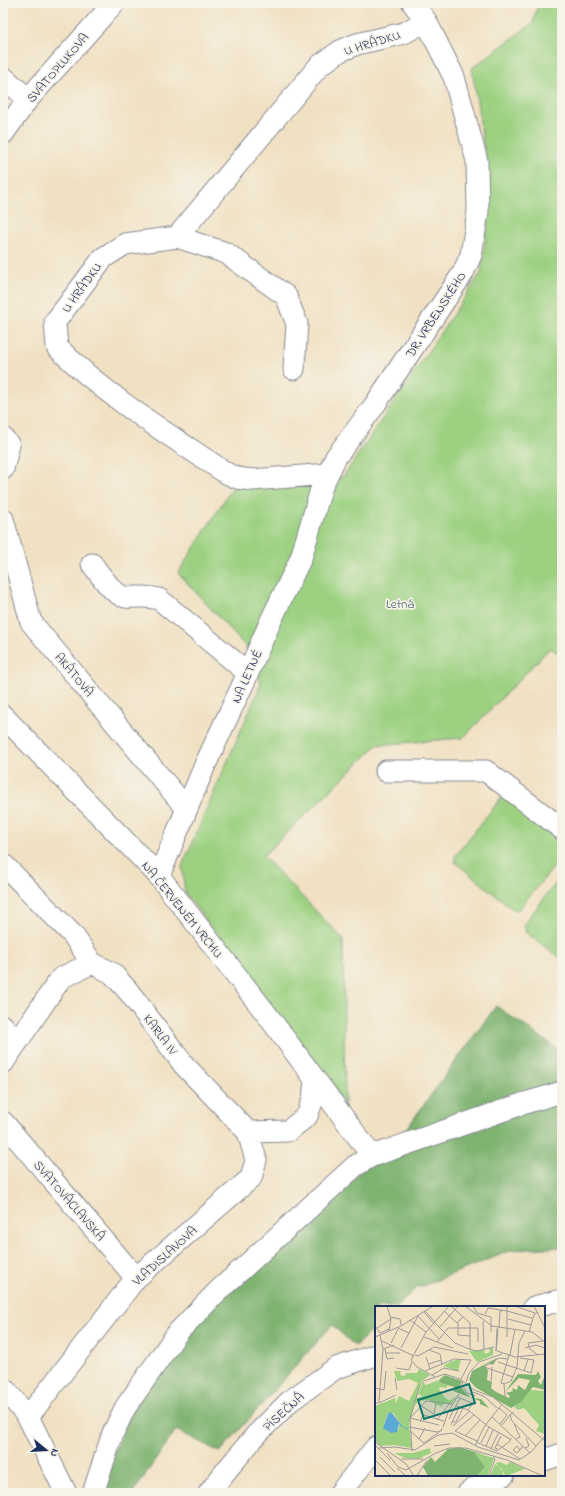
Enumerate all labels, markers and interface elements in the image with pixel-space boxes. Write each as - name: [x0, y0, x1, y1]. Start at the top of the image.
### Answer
- street label: U HRÁDKU: [342, 26, 403, 61]
- street label: SVATOPLUKOVA: [22, 29, 94, 107]
- street label: U HRÁDKU: [57, 259, 107, 317]
- street label: DR. VRBENSKÉHO: [401, 268, 471, 362]
- park label: Letná: [386, 595, 414, 614]
- street label: NA LETNÉ: [227, 647, 268, 706]
- street label: AKÁTOVÁ: [50, 649, 98, 701]
- street label: NA ČERVENÉM VRCHU: [137, 857, 227, 963]
- street label: KARLA IV: [138, 1011, 182, 1060]
- street label: SVATOVÁCLAVSKÁ: [28, 1157, 109, 1245]
- street label: VLADISLAVOVA: [128, 1222, 202, 1291]
- inset map: [375, 1306, 545, 1476]
- street label: PÍSEČNÁ: [259, 1388, 309, 1436]
- north arrow: [26, 1430, 66, 1470]
- text: N: [46, 1447, 63, 1459]

